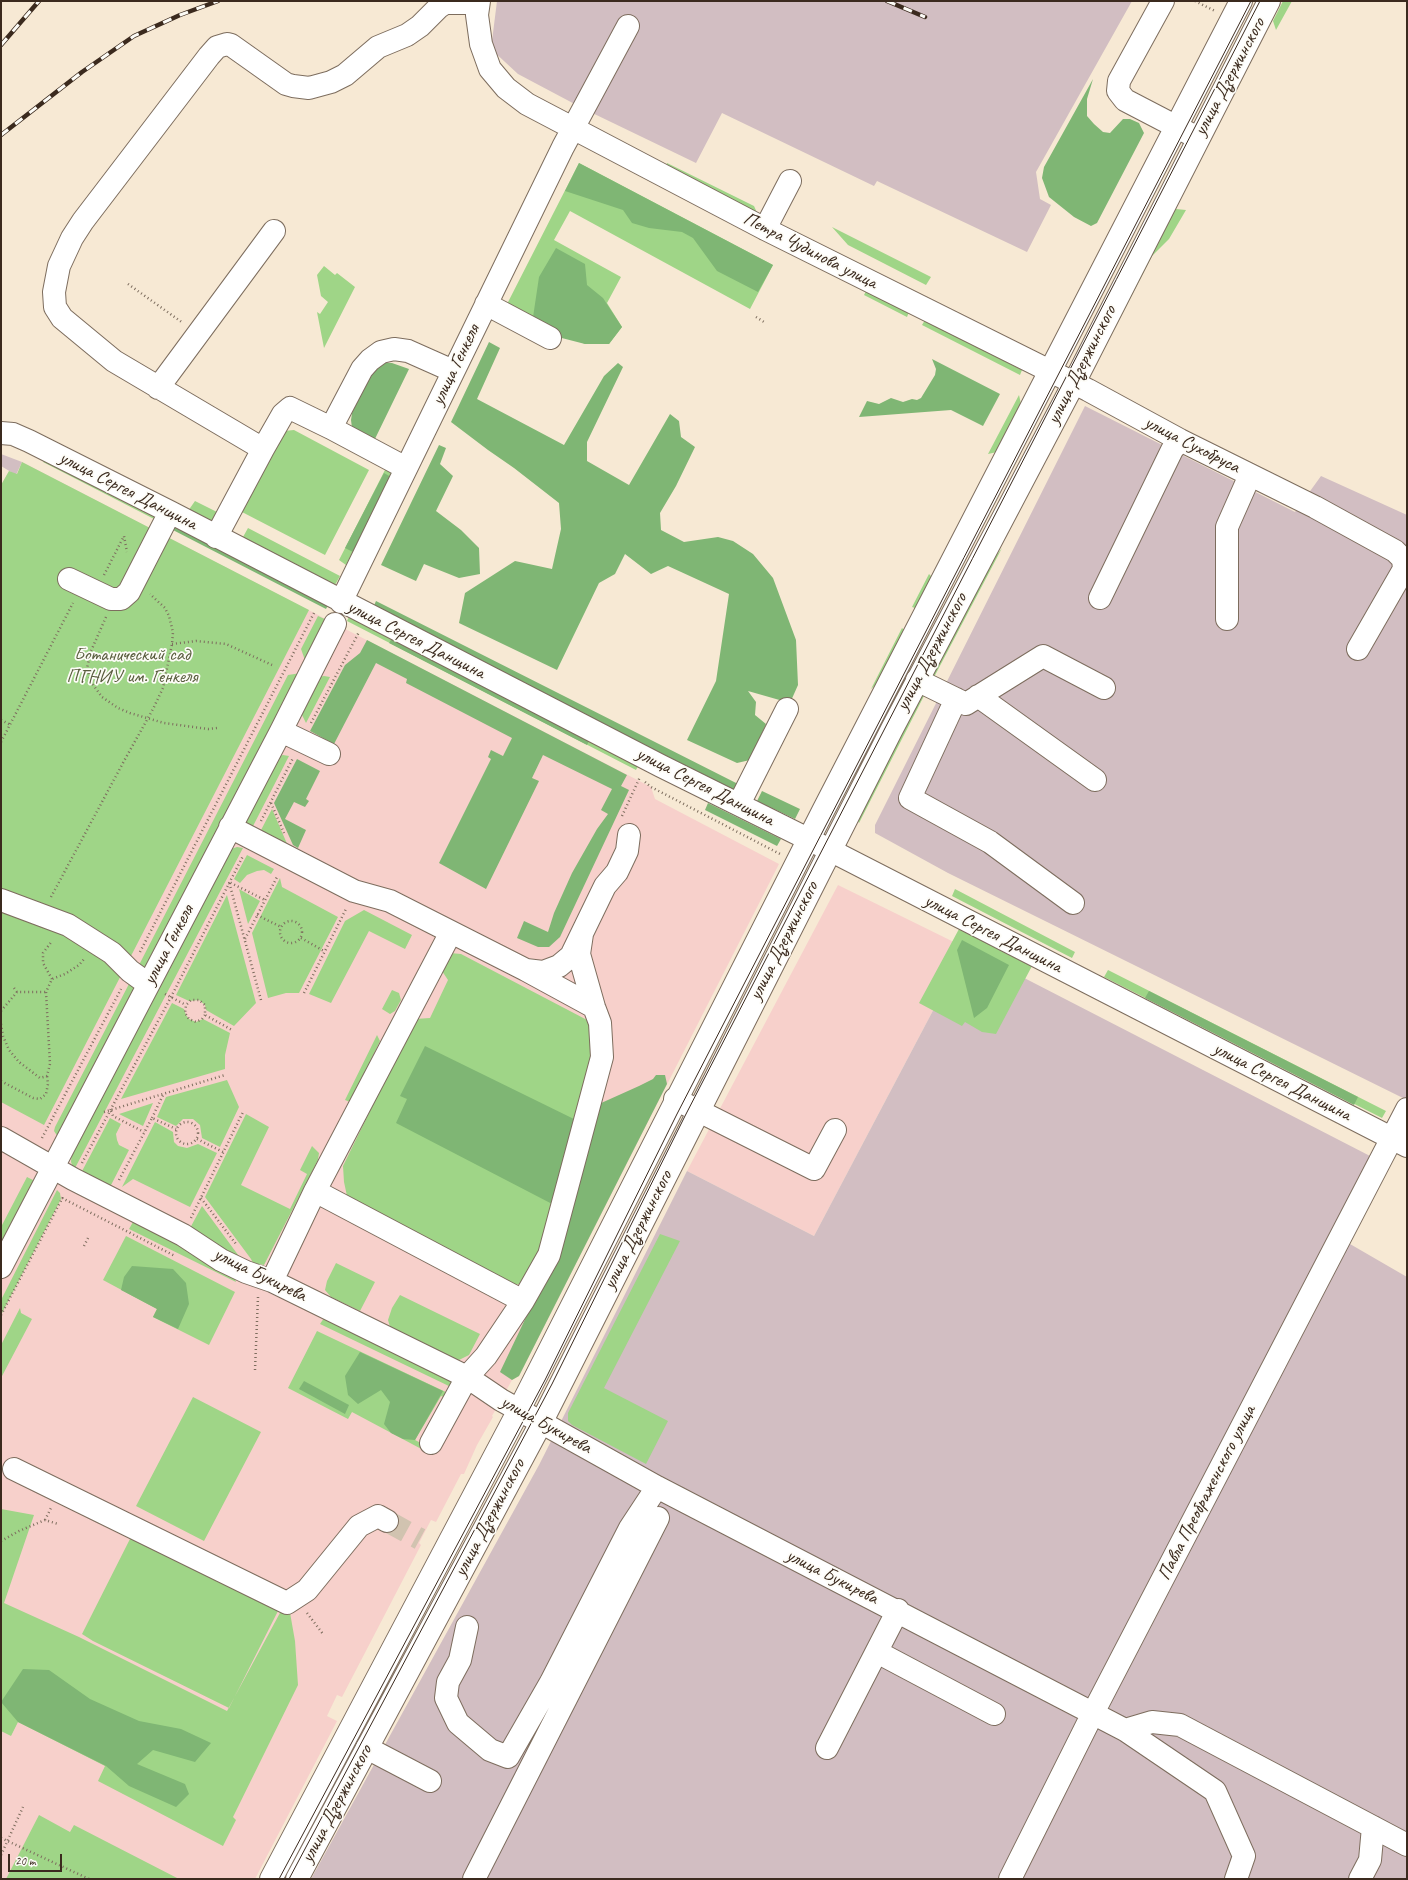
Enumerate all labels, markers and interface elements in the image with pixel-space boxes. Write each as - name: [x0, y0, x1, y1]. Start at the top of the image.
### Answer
- street label: улица Дзержинского: [1189, 14, 1271, 140]
- street label: Петра Чудинова улица: [739, 207, 881, 295]
- street label: улица Дзержинского: [1042, 302, 1122, 428]
- street label: улица Генкеля: [427, 321, 485, 409]
- street label: улица Сухобруса: [1140, 411, 1244, 479]
- street label: улица Сергея Данщина: [55, 446, 201, 536]
- street label: улица Дзержинского: [891, 589, 973, 715]
- street label: улица Сергея Данщина: [343, 595, 489, 685]
- park label: Ботанический сад ПГНИУ им. Генкеля: [66, 644, 198, 688]
- street label: улица Сергея Данщина: [632, 742, 778, 832]
- street label: улица Дзержинского: [744, 878, 824, 1004]
- street label: улица Сергея Данщина: [920, 889, 1066, 979]
- street label: улица Генкеля: [139, 901, 199, 989]
- street label: улица Сергея Данщина: [1209, 1037, 1355, 1127]
- street label: улица Дзержинского: [598, 1167, 678, 1293]
- street label: улица Букирева: [210, 1243, 310, 1307]
- street label: улица Букирева: [497, 1391, 595, 1459]
- street label: Павла Преображенского улица: [1153, 1402, 1261, 1584]
- street label: улица Дзержинского: [449, 1455, 531, 1581]
- street label: улица Букирева: [782, 1544, 882, 1610]
- street label: улица Дзержинского: [296, 1741, 378, 1867]
- scale bar: [10, 1846, 64, 1872]
- text: 20 m: [15, 1853, 35, 1869]

